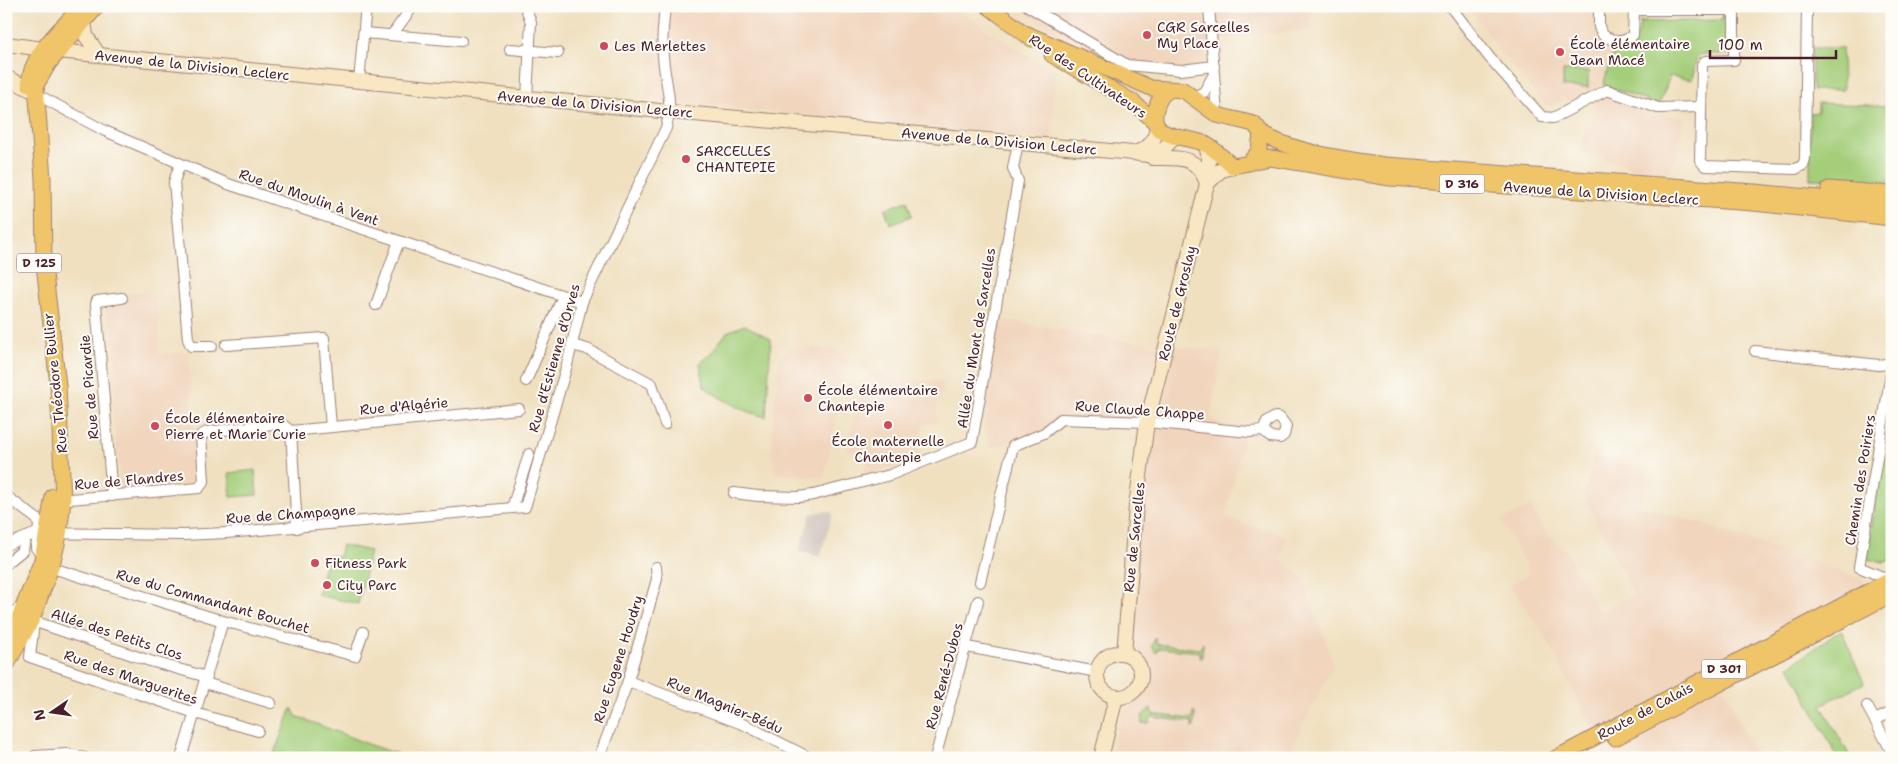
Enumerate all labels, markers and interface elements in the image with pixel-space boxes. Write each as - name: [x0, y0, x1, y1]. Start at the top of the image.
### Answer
- place label: CGR Sarcelles My Place: [1157, 18, 1250, 52]
- scale bar: [1710, 28, 1837, 60]
- marker: CGR Sarcelles My Place: [1141, 29, 1153, 41]
- street label: Rue des Cultivateurs: [1026, 30, 1151, 122]
- place label: École élémentaire Jean Macé: [1570, 35, 1690, 69]
- text: 100 m: [1718, 35, 1763, 55]
- place label: Les Merlettes: [614, 37, 706, 55]
- marker: Les Merlettes: [598, 40, 610, 52]
- street label: Avenue de la Division Leclerc: [93, 46, 291, 84]
- marker: École élémentaire Jean Macé: [1554, 46, 1566, 58]
- street label: Avenue de la Division Leclerc: [496, 86, 694, 122]
- street label: Avenue de la Division Leclerc: [900, 123, 1098, 159]
- place label: SARCELLES CHANTEPIE: [696, 142, 776, 176]
- marker: SARCELLES CHANTEPIE: [680, 153, 692, 165]
- street label: Rue du Moulin à Vent: [237, 165, 381, 229]
- road number: D 316: [1440, 174, 1484, 193]
- street label: Avenue de la Division Leclerc: [1502, 177, 1700, 209]
- street label: Route de Groslay: [1154, 244, 1200, 362]
- street label: Allée du Mont de Sarcelles: [953, 246, 999, 430]
- road number: D 125: [16, 254, 62, 272]
- street label: Rue d'Estienne d'Orves: [524, 282, 584, 434]
- street label: Rue Théodore Bullier: [39, 312, 71, 454]
- street label: Rue de Picardie: [75, 334, 103, 440]
- place label: École élémentaire Chantepie: [818, 381, 938, 415]
- marker: École élémentaire Chantepie: [802, 392, 814, 404]
- street label: Rue d'Algérie: [359, 393, 449, 419]
- street label: Rue Claude Chappe: [1074, 396, 1206, 424]
- place label: École élémentaire Pierre et Marie Curie: [165, 409, 306, 443]
- street label: Chemin des Poiriers: [1841, 413, 1879, 547]
- marker: École maternelle Chantepie: [882, 419, 894, 431]
- marker: École élémentaire Pierre et Marie Curie: [149, 420, 161, 432]
- place label: École maternelle Chantepie: [832, 432, 945, 466]
- street label: Rue de Flandres: [74, 466, 184, 494]
- street label: Rue de Sarcelles: [1119, 481, 1149, 593]
- street label: Rue de Champagne: [225, 500, 357, 528]
- place label: Fitness Park: [325, 554, 407, 572]
- marker: Fitness Park: [309, 557, 321, 569]
- street label: Rue du Commandant Bouchet: [114, 565, 312, 637]
- place label: City Parc: [337, 576, 397, 594]
- marker: City Parc: [321, 579, 333, 591]
- street label: Rue Eugene Houdry: [589, 593, 647, 725]
- street label: Allée des Petits Clos: [49, 604, 185, 664]
- street label: Rue René-Dubos: [921, 621, 967, 731]
- street label: Rue des Marguerites: [62, 646, 200, 708]
- road number: D 301: [1702, 660, 1746, 679]
- street label: Rue Magnier-Bédu: [664, 672, 786, 738]
- street label: Route de Calais: [1594, 678, 1696, 744]
- north arrow: [28, 686, 78, 736]
- text: N: [29, 707, 49, 722]

